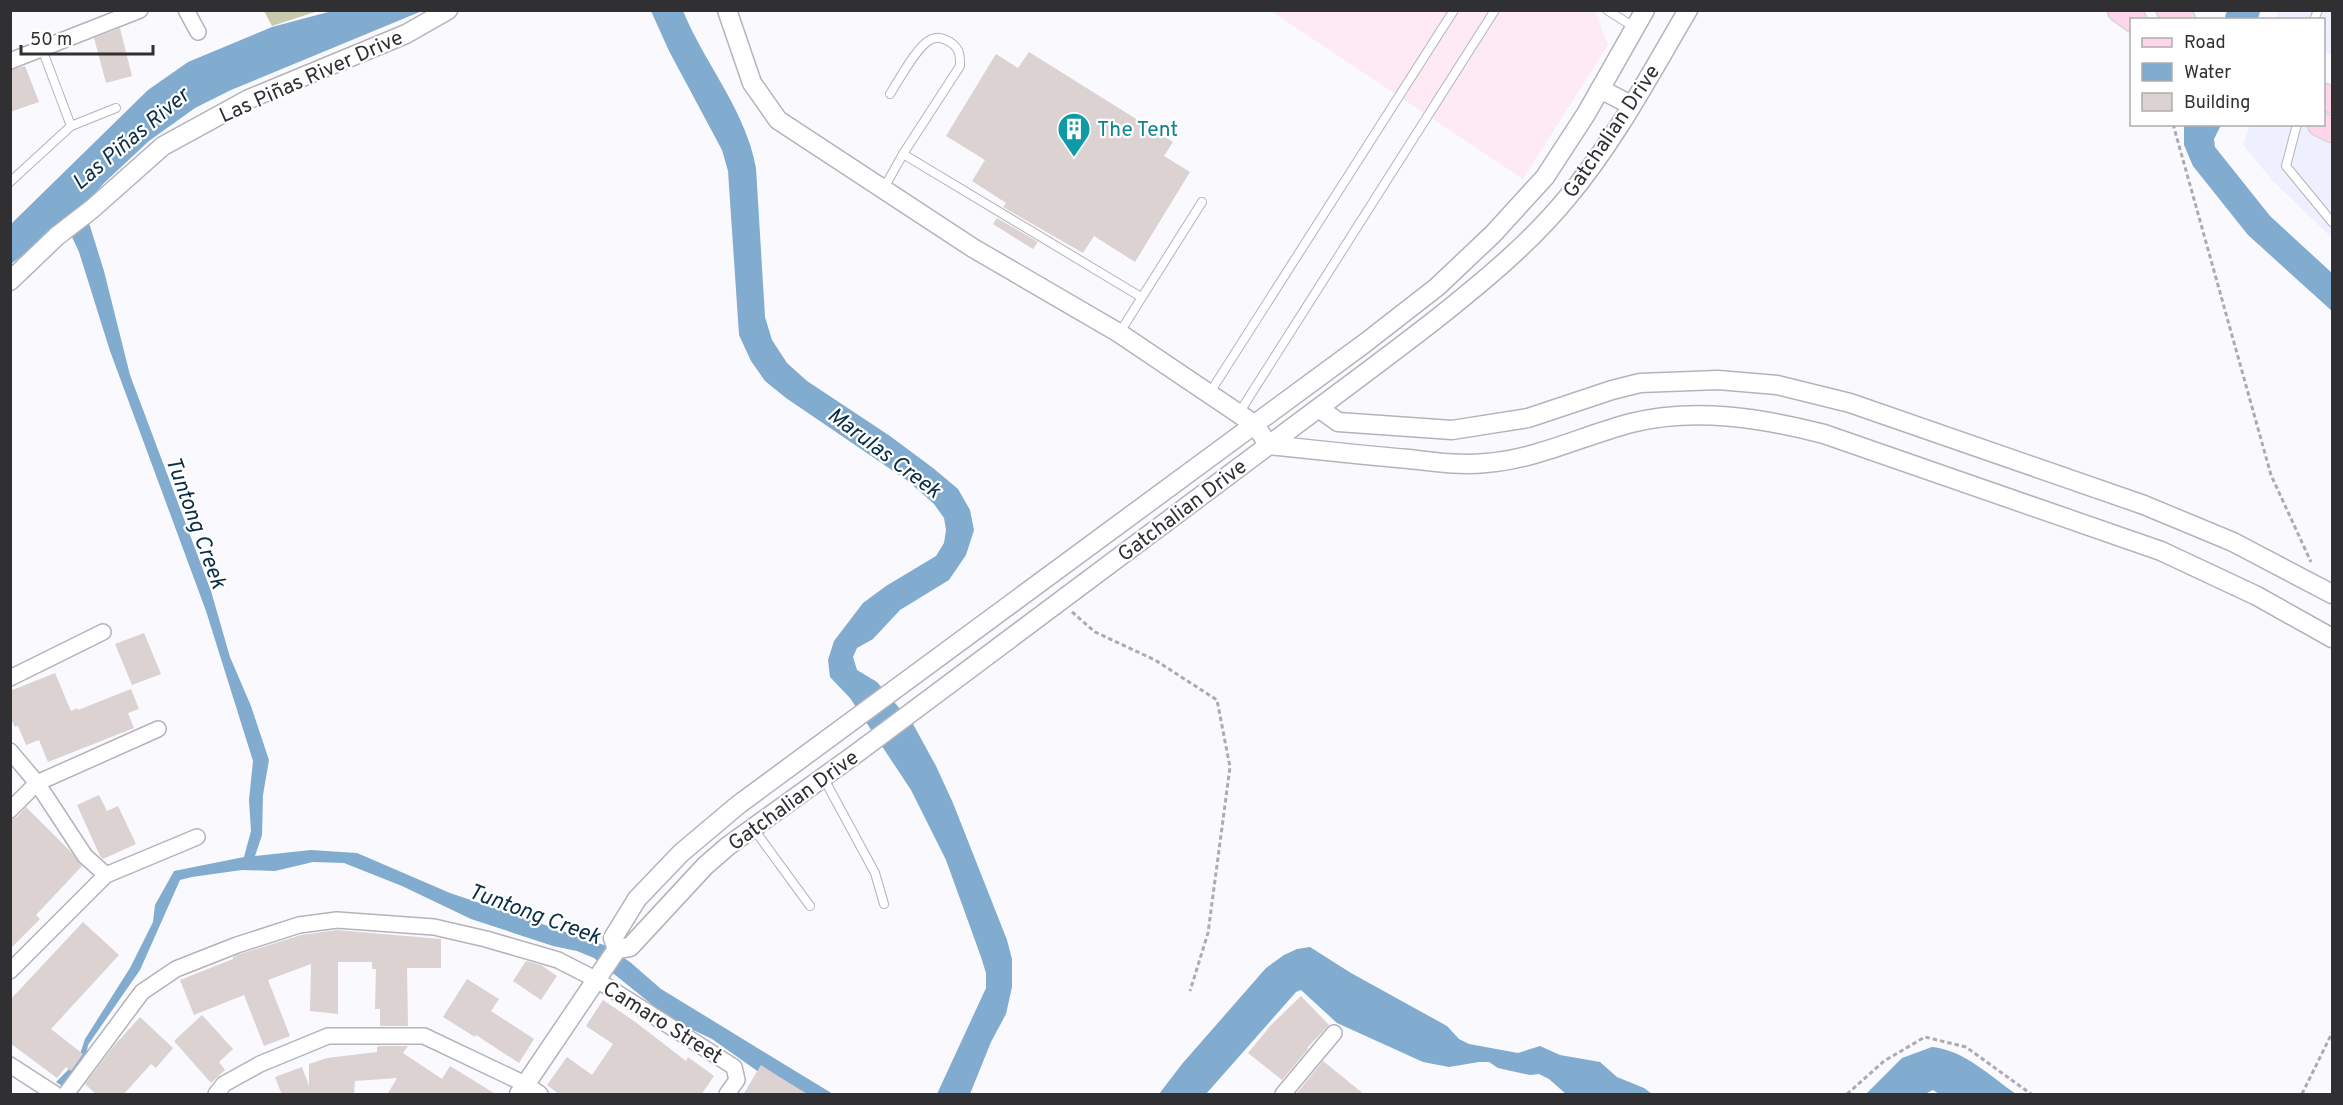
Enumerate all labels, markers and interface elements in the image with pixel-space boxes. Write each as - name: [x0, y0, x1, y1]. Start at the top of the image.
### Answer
- scale bar: [21, 18, 153, 56]
- legend: [2130, 18, 2325, 126]
- street label: Las Piñas River Drive: [216, 25, 408, 130]
- text: 50 m: [30, 29, 72, 52]
- text: Road: [2184, 32, 2226, 55]
- street label: Gatchalian Drive: [1558, 60, 1667, 204]
- text: Water: [2184, 62, 2231, 85]
- water label: Las Piñas River: [67, 82, 197, 197]
- text: Building: [2184, 92, 2250, 115]
- building icon: The Tent: [1056, 111, 1092, 158]
- place label: The Tent: [1097, 117, 1178, 144]
- water label: Marulas Creek: [821, 403, 946, 506]
- water label: Tuntong Creek: [158, 453, 231, 593]
- street label: Gatchalian Drive: [1113, 454, 1253, 569]
- street label: Gatchalian Drive: [723, 745, 865, 858]
- water label: Tuntong Creek: [464, 879, 605, 952]
- street label: Camaro Street: [597, 976, 727, 1071]

